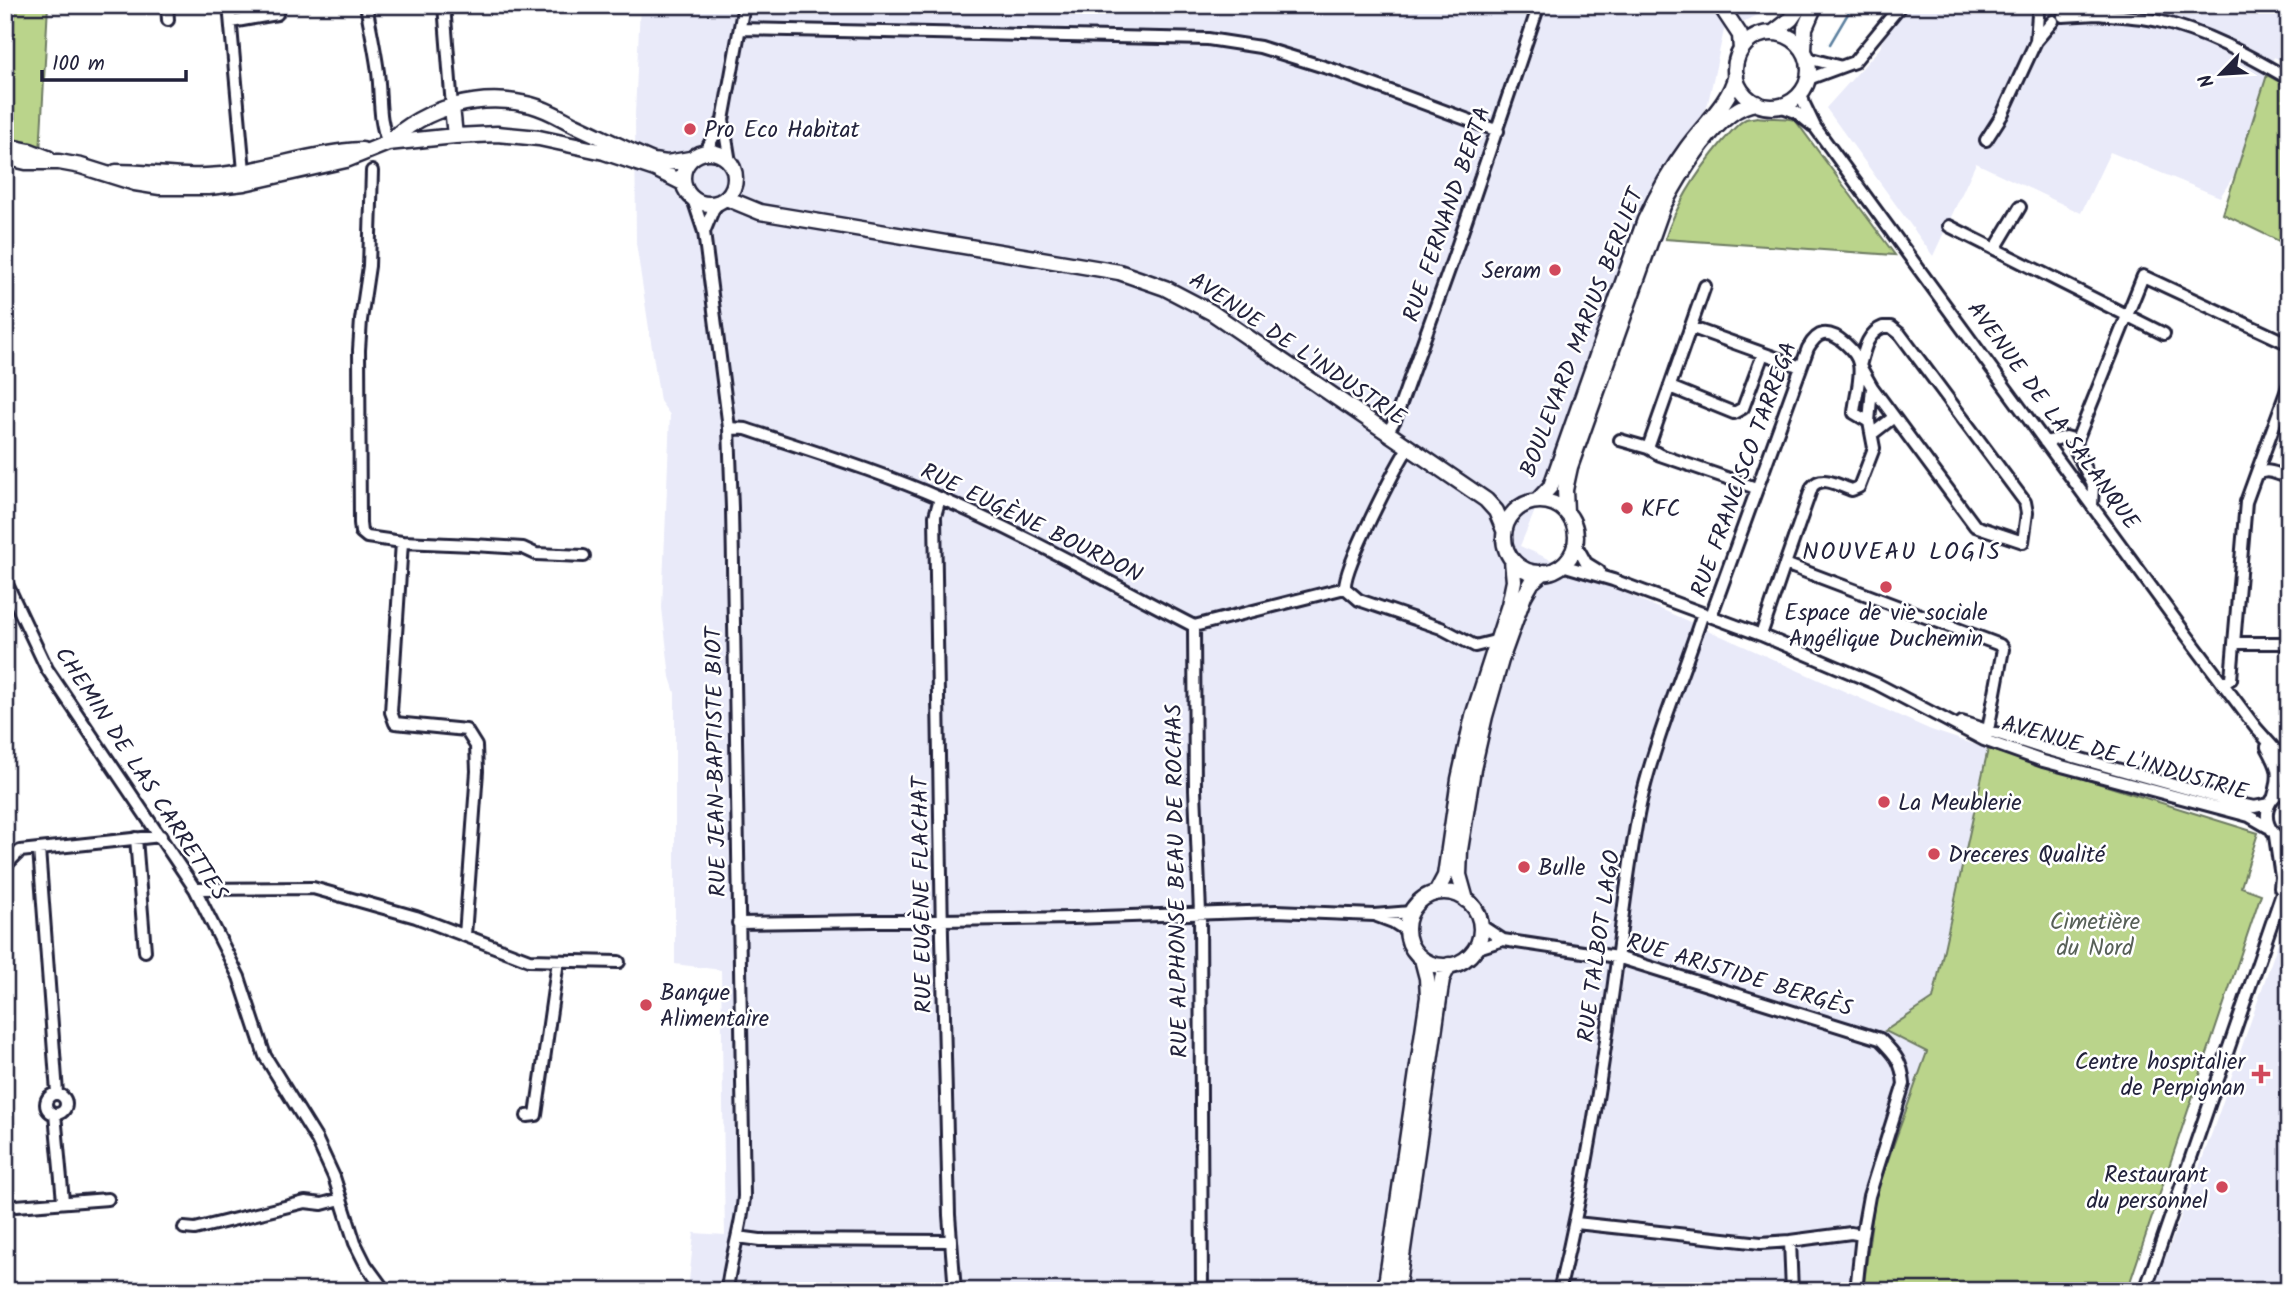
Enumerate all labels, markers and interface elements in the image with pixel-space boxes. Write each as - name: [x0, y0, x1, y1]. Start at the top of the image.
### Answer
- scale bar: [42, 38, 186, 82]
- north arrow: [2186, 38, 2256, 108]
- text: 100 m: [52, 48, 105, 81]
- text: N: [2191, 69, 2224, 92]
- street label: RUE FERNAND BERTA: [1394, 102, 1502, 327]
- place label: Pro Eco Habitat: [704, 113, 861, 149]
- marker: Pro Eco Habitat: [682, 121, 698, 137]
- street label: BOULEVARD MARIUS BERLIET: [1511, 181, 1655, 483]
- place label: Seram: [1482, 254, 1541, 290]
- marker: Seram: [1547, 262, 1563, 278]
- street label: AVENUE DE L'INDUSTRIE: [1181, 263, 1413, 436]
- street label: AVENUE DE LA SALANQUE: [1957, 294, 2148, 539]
- street label: RUE FRANCISCO TARREGA: [1682, 337, 1808, 603]
- street label: RUE EUGÈNE BOURDON: [914, 454, 1148, 593]
- place label: KFC: [1641, 492, 1680, 528]
- marker: KFC: [1619, 500, 1635, 516]
- district label: NOUVEAU LOGIS: [1802, 533, 2002, 572]
- marker: Espace de vie sociale Angélique Duchemin: [1878, 579, 1894, 595]
- place label: Espace de vie sociale Angélique Duchemin: [1784, 596, 1988, 658]
- street label: RUE JEAN-BAPTISTE BIOT: [697, 625, 737, 897]
- street label: CHEMIN DE LAS CARRETTES: [44, 640, 236, 908]
- street label: RUE ALPHONSE BEAU DE ROCHAS: [1157, 703, 1199, 1058]
- street label: AVENUE DE L'INDUSTRIE: [1997, 706, 2252, 812]
- street label: RUE EUGÈNE FLACHAT: [903, 775, 943, 1014]
- place label: La Meublerie: [1898, 786, 2022, 822]
- marker: La Meublerie: [1876, 794, 1892, 810]
- place label: Dreceres Qualité: [1948, 838, 2106, 874]
- marker: Dreceres Qualité: [1926, 846, 1942, 862]
- street label: RUE TALBOT LAGO: [1569, 848, 1631, 1045]
- place label: Bulle: [1538, 851, 1585, 887]
- marker: Bulle: [1516, 859, 1532, 875]
- park label: Cimetière du Nord: [2050, 905, 2140, 967]
- street label: RUE ARISTIDE BERGÈS: [1622, 924, 1857, 1027]
- place label: Banque Alimentaire: [660, 976, 769, 1038]
- marker: Banque Alimentaire: [638, 997, 654, 1013]
- place label: Centre hospitalier de Perpignan: [2075, 1045, 2246, 1107]
- marker: Centre hospitalier de Perpignan: [2251, 1064, 2271, 1084]
- place label: Restaurant du personnel: [2087, 1158, 2209, 1220]
- marker: Restaurant du personnel: [2214, 1179, 2230, 1195]

